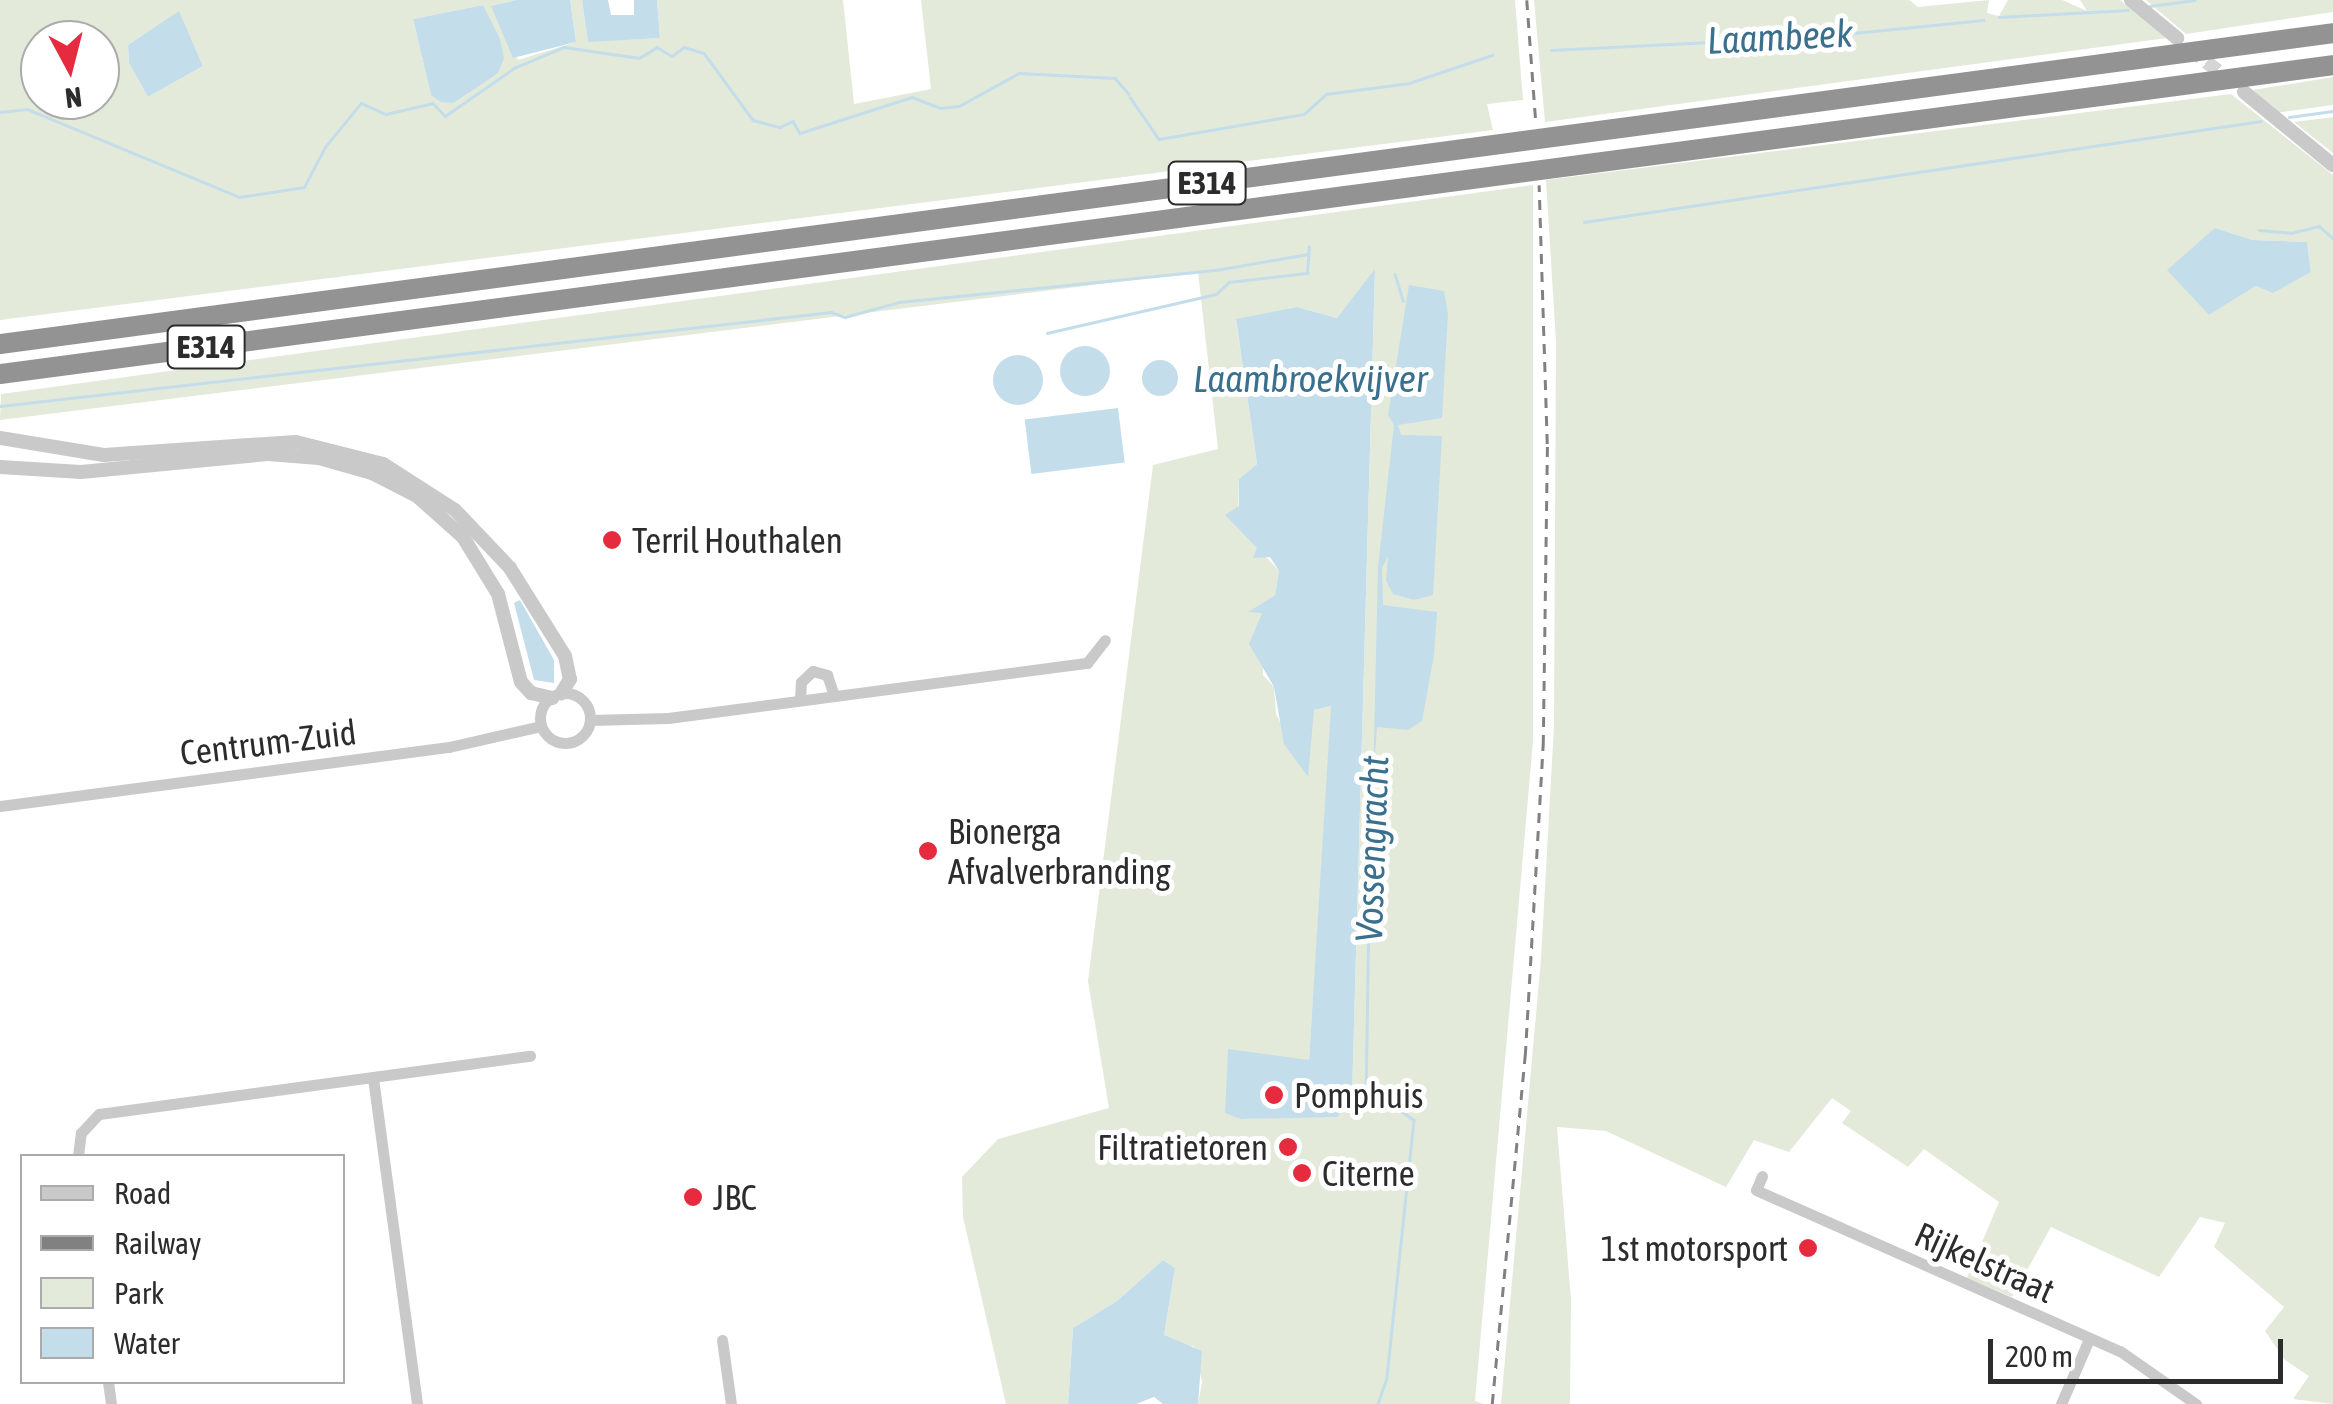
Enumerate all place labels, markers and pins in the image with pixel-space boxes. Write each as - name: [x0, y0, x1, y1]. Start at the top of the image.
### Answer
- place label: Terril Houthalen: [632, 519, 843, 561]
- marker: Terril Houthalen: [601, 529, 623, 551]
- place label: Bionerga Afvalverbranding: [948, 810, 1170, 892]
- marker: Bionerga Afvalverbranding: [917, 840, 939, 862]
- place label: Pomphuis: [1294, 1074, 1423, 1116]
- marker: Pomphuis: [1263, 1084, 1285, 1106]
- place label: Filtratietoren: [1097, 1126, 1268, 1168]
- marker: Filtratietoren: [1277, 1136, 1299, 1158]
- place label: Citerne: [1322, 1152, 1415, 1194]
- marker: Citerne: [1291, 1162, 1313, 1184]
- place label: JBC: [713, 1176, 757, 1218]
- marker: JBC: [682, 1186, 704, 1208]
- place label: 1st motorsport: [1601, 1227, 1788, 1269]
- marker: 1st motorsport: [1797, 1237, 1819, 1259]

